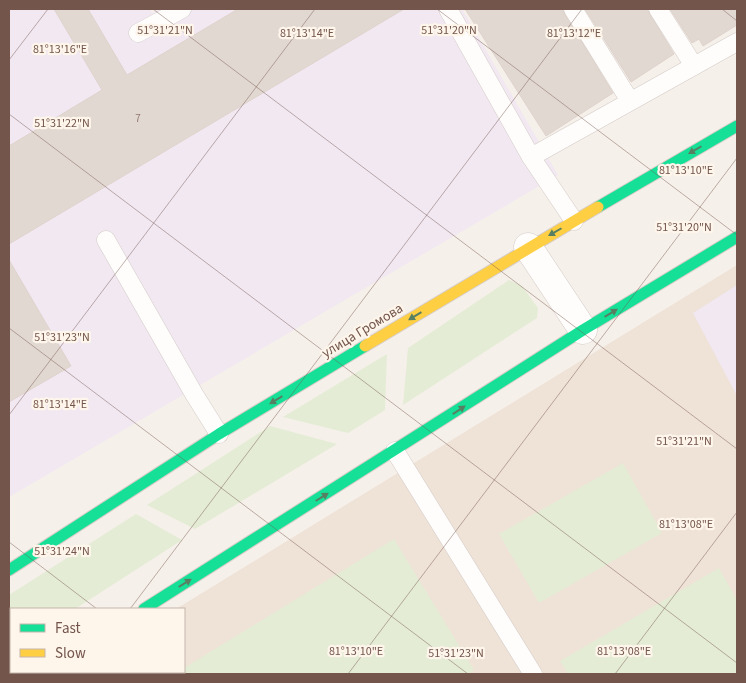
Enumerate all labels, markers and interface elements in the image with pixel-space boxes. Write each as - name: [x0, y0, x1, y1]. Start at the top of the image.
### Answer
- text: 51°31'21"N: [137, 22, 193, 39]
- text: 51°31'20"N: [421, 22, 477, 39]
- text: 81°13'14"E: [280, 25, 334, 42]
- text: 81°13'12"E: [547, 25, 601, 42]
- text: 81°13'16"E: [33, 41, 87, 58]
- house number: 7: [135, 111, 141, 126]
- text: 51°31'22"N: [34, 115, 90, 132]
- one-way arrow: [689, 146, 702, 155]
- text: 81°13'10"E: [659, 162, 713, 179]
- text: 51°31'20"N: [656, 219, 712, 236]
- one-way arrow: [548, 228, 561, 237]
- street label: улица Громова: [318, 299, 407, 363]
- one-way arrow: [605, 309, 618, 318]
- one-way arrow: [409, 311, 422, 320]
- text: 51°31'23"N: [34, 329, 90, 346]
- one-way arrow: [270, 395, 283, 404]
- text: 81°13'14"E: [33, 396, 87, 413]
- one-way arrow: [453, 405, 466, 414]
- text: 51°31'21"N: [656, 433, 712, 450]
- one-way arrow: [316, 492, 329, 501]
- text: 81°13'08"E: [659, 516, 713, 533]
- text: 51°31'24"N: [34, 543, 90, 560]
- one-way arrow: [178, 579, 191, 588]
- legend: [10, 608, 185, 673]
- text: Fast: [55, 618, 81, 639]
- text: Slow: [55, 643, 86, 664]
- text: 81°13'10"E: [329, 643, 383, 660]
- text: 81°13'08"E: [597, 643, 651, 660]
- text: 51°31'23"N: [428, 645, 484, 662]

